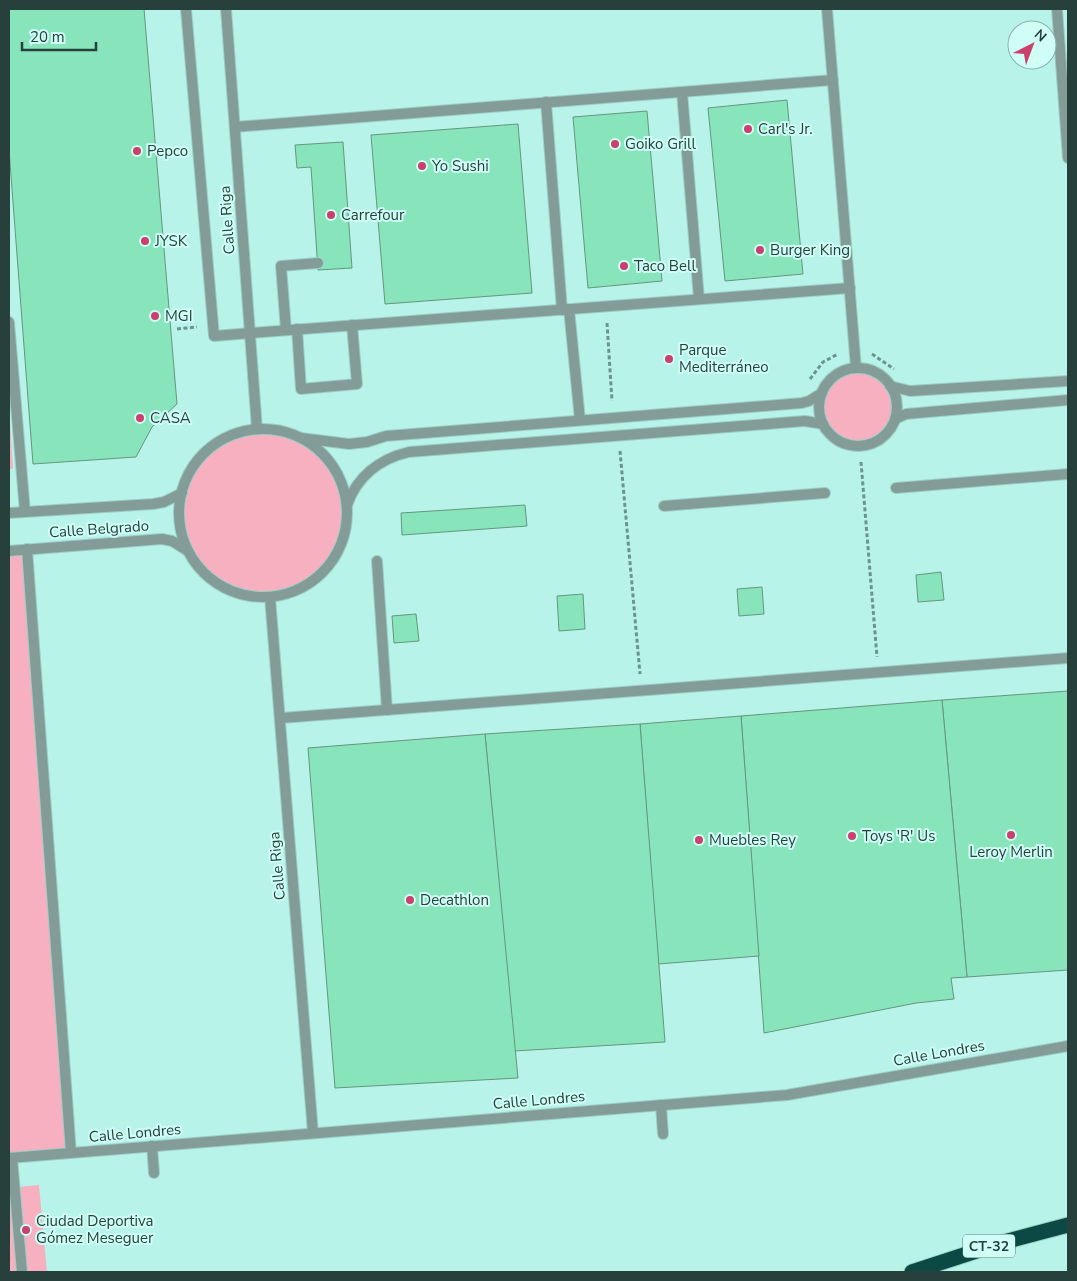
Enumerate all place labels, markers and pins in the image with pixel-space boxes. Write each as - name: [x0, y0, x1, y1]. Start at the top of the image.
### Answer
- place label: Carl's Jr.: [758, 119, 813, 139]
- marker: Carl's Jr.: [742, 123, 754, 135]
- place label: Goiko Grill: [625, 134, 696, 154]
- marker: Goiko Grill: [609, 138, 621, 150]
- place label: Pepco: [147, 141, 188, 161]
- marker: Pepco: [131, 145, 143, 157]
- place label: Yo Sushi: [431, 156, 489, 176]
- marker: Yo Sushi: [416, 160, 428, 172]
- place label: Carrefour: [341, 205, 405, 225]
- marker: Carrefour: [325, 209, 337, 221]
- place label: JYSK: [154, 231, 188, 251]
- marker: JYSK: [139, 235, 151, 247]
- place label: Burger King: [770, 240, 850, 260]
- marker: Burger King: [754, 244, 766, 256]
- place label: Taco Bell: [634, 256, 696, 276]
- marker: Taco Bell: [618, 260, 630, 272]
- place label: MGI: [165, 306, 193, 326]
- marker: MGI: [149, 310, 161, 322]
- place label: Parque Mediterráneo: [679, 340, 769, 377]
- marker: Parque Mediterráneo: [663, 353, 675, 365]
- place label: CASA: [150, 408, 191, 428]
- marker: CASA: [134, 412, 146, 424]
- place label: Toys 'R' Us: [862, 826, 935, 846]
- marker: Leroy Merlin: [1005, 829, 1017, 841]
- place label: Muebles Rey: [709, 830, 796, 850]
- marker: Toys 'R' Us: [846, 830, 858, 842]
- marker: Muebles Rey: [693, 834, 705, 846]
- place label: Leroy Merlin: [969, 842, 1053, 862]
- place label: Decathlon: [420, 890, 489, 910]
- marker: Decathlon: [404, 894, 416, 906]
- place label: Ciudad Deportiva Gómez Meseguer: [36, 1211, 154, 1248]
- marker: Ciudad Deportiva Gómez Meseguer: [20, 1224, 32, 1236]

